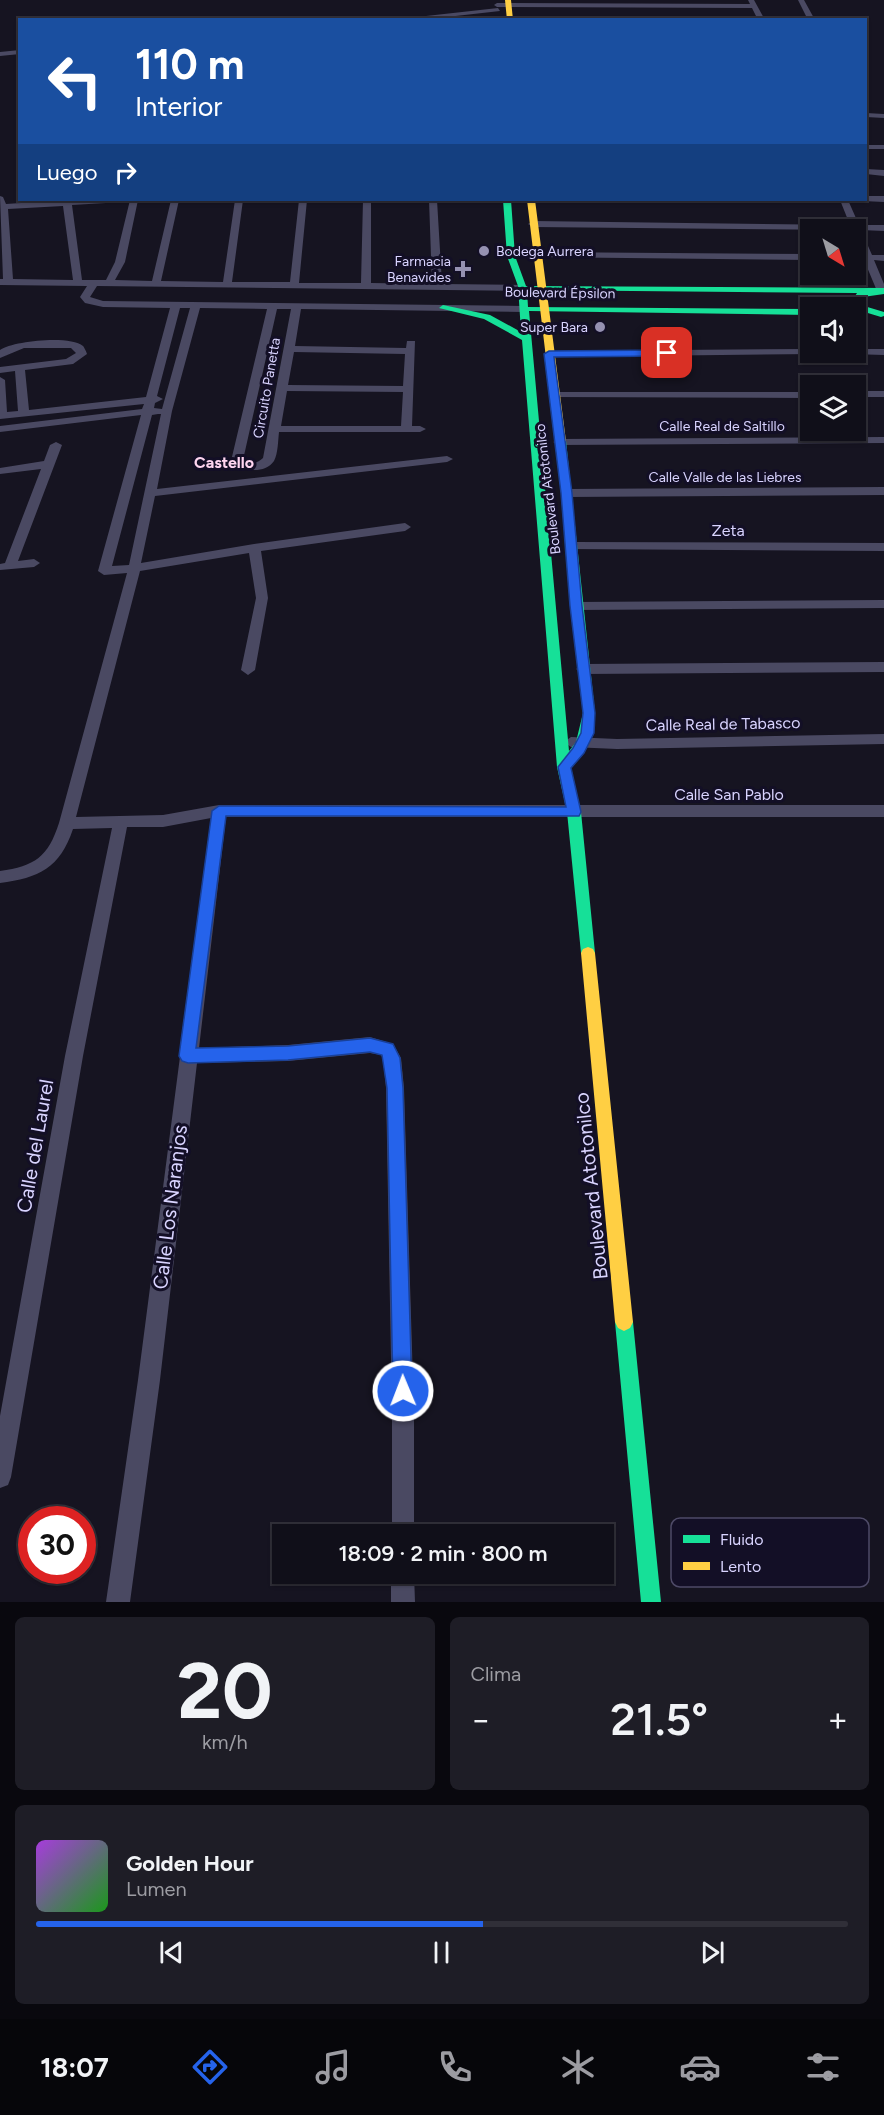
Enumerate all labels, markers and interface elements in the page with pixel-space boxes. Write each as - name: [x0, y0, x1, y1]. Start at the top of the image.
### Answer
- text: 110 m: [135, 39, 244, 90]
- icon: left: [36, 42, 114, 120]
- text: Interior: [135, 90, 222, 123]
- icon: right: [109, 156, 142, 189]
- text: Luego: [36, 159, 97, 186]
- north arrow: [800, 219, 866, 285]
- map controls: [800, 219, 866, 441]
- place label: Bodega Aurrera: [496, 243, 594, 260]
- marker: Bodega Aurrera: [477, 244, 491, 258]
- place label: Farmacia Benavides: [387, 253, 451, 286]
- marker: Farmacia Benavides: [456, 262, 470, 276]
- street label: Boulevard Épsilon: [504, 284, 616, 302]
- button: sound: [800, 297, 866, 363]
- place label: Super Bara: [520, 319, 588, 336]
- marker: Super Bara: [593, 320, 607, 334]
- pin: [641, 327, 692, 378]
- street label: Circuito Panetta: [250, 336, 284, 440]
- icon: arrive: [650, 336, 683, 369]
- button: layers: [800, 375, 866, 441]
- street label: Calle Real de Saltillo: [659, 418, 785, 435]
- street label: Boulevard Atotonilco: [532, 423, 564, 555]
- district label: Castello: [194, 453, 254, 472]
- street label: Calle Valle de las Liebres: [649, 469, 801, 486]
- street label: Zeta: [711, 521, 745, 540]
- street label: Calle Real de Tabasco: [645, 713, 801, 735]
- street label: Calle San Pablo: [674, 785, 784, 804]
- street label: Calle del Laurel: [11, 1077, 59, 1215]
- street label: Boulevard Atotonilco: [569, 1091, 613, 1281]
- street label: Calle Los Naranjos: [148, 1123, 192, 1291]
- position arrow: [371, 1359, 435, 1423]
- speed limit sign: 30: [18, 1506, 96, 1584]
- legend: [671, 1518, 869, 1587]
- text: Fluido: [720, 1530, 764, 1549]
- text: 18:09 · 2 min · 800 m: [338, 1540, 548, 1567]
- text: Lento: [720, 1557, 761, 1576]
- text: 20: [177, 1644, 273, 1738]
- text: Clima: [471, 1662, 521, 1686]
- text: 21.5°: [610, 1692, 708, 1746]
- text: −: [471, 1700, 491, 1739]
- text: +: [827, 1700, 848, 1739]
- text: km/h: [202, 1730, 248, 1754]
- text: Golden Hour: [126, 1850, 254, 1877]
- text: Lumen: [126, 1877, 187, 1901]
- icon: previous: [155, 1936, 188, 1969]
- icon: pause: [425, 1936, 458, 1969]
- icon: next: [696, 1936, 729, 1969]
- icon: directions: [189, 2046, 231, 2088]
- icon: music: [312, 2046, 354, 2088]
- icon: phone: [434, 2046, 476, 2088]
- icon: climate: [557, 2046, 599, 2088]
- icon: car: [679, 2046, 721, 2088]
- icon: filters: [802, 2046, 844, 2088]
- text: 18:07: [40, 2051, 109, 2084]

